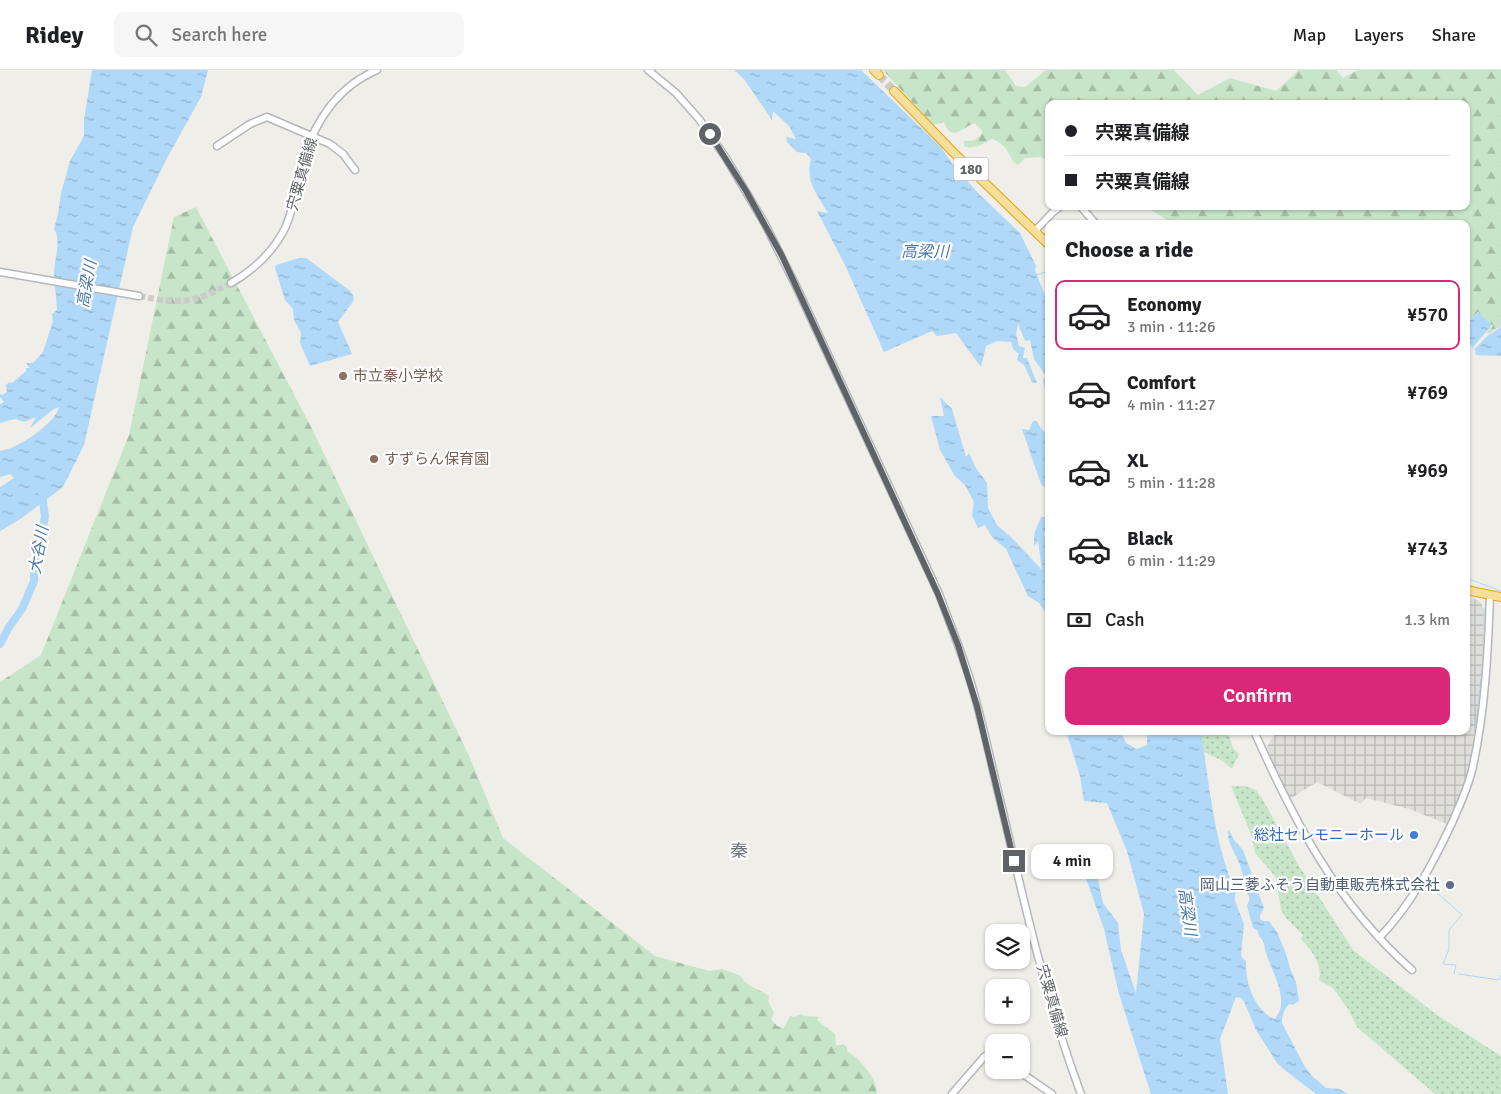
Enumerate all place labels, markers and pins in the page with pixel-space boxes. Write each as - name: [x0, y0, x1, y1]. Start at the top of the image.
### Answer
- place label: 市立秦小学校: [353, 367, 443, 385]
- marker: 市立秦小学校: [337, 370, 349, 382]
- place label: すずらん保育園: [384, 450, 489, 468]
- marker: すずらん保育園: [368, 453, 380, 465]
- place label: 総社セレモニーホール: [1254, 826, 1404, 844]
- marker: 総社セレモニーホール: [1408, 829, 1420, 841]
- place label: 岡山三菱ふそう自動車販売株式会社: [1200, 876, 1440, 894]
- marker: 岡山三菱ふそう自動車販売株式会社: [1444, 879, 1456, 891]

